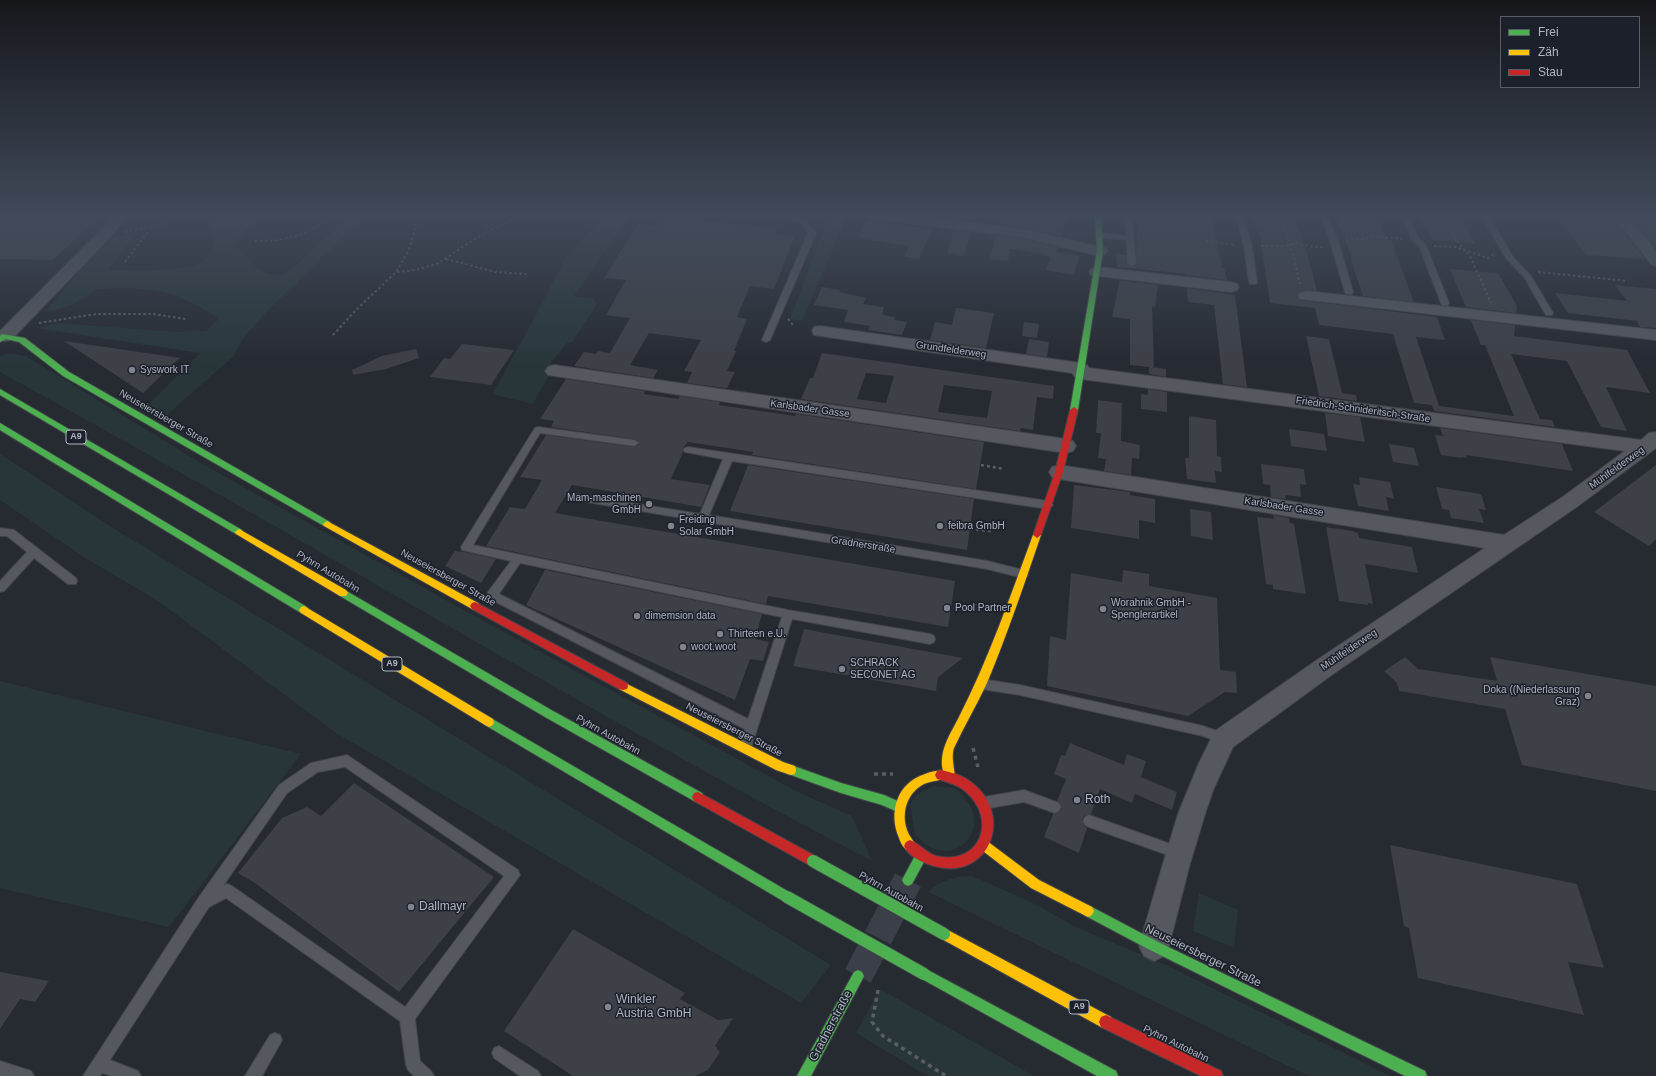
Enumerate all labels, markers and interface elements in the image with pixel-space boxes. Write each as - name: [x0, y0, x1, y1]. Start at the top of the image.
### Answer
- legend: [1500, 16, 1640, 88]
- text: Frei: [1538, 25, 1559, 39]
- text: Zäh: [1538, 45, 1559, 59]
- text: Stau: [1538, 65, 1563, 79]
- street label: Grundfelderweg: [915, 339, 987, 361]
- place label: Syswork IT: [140, 364, 189, 376]
- marker: Syswork IT: [127, 365, 137, 375]
- street label: Neuseiersberger Straße: [117, 387, 215, 451]
- street label: Friedrich-Schnideritsch-Straße: [1295, 395, 1431, 425]
- street label: Karlsbader Gasse: [770, 397, 850, 421]
- road number: A9: [66, 430, 86, 444]
- street label: Mühlfelderweg: [1587, 444, 1647, 492]
- place label: Mam-maschinen GmbH: [567, 492, 641, 516]
- street label: Karlsbader Gasse: [1244, 495, 1324, 519]
- marker: Mam-maschinen GmbH: [644, 499, 654, 509]
- place label: Freiding Solar GmbH: [679, 514, 734, 538]
- place label: feibra GmbH: [948, 520, 1005, 532]
- marker: Freiding Solar GmbH: [666, 521, 676, 531]
- marker: feibra GmbH: [935, 521, 945, 531]
- street label: Gradnerstraße: [830, 534, 896, 556]
- street label: Neuseiersberger Straße: [398, 547, 498, 609]
- street label: Pyhrn Autobahn: [294, 548, 362, 596]
- place label: Worahnik GmbH - Spenglerartikel: [1111, 597, 1191, 620]
- place label: Pool Partner: [955, 602, 1011, 614]
- marker: Pool Partner: [942, 603, 952, 613]
- marker: Worahnik GmbH - Spenglerartikel: [1098, 604, 1108, 614]
- place label: dimemsion data: [645, 610, 716, 622]
- marker: dimemsion data: [632, 611, 642, 621]
- street label: Mühlfelderweg: [1319, 627, 1379, 673]
- place label: Thirteen e.U.: [728, 628, 786, 640]
- marker: Thirteen e.U.: [715, 629, 725, 639]
- place label: woot.woot: [691, 641, 736, 653]
- marker: woot.woot: [678, 642, 688, 652]
- road number: A9: [382, 657, 402, 671]
- place label: SCHRACK SECONET AG: [850, 657, 916, 680]
- marker: SCHRACK SECONET AG: [837, 664, 847, 674]
- place label: Doka ((Niederlassung Graz): [1483, 684, 1580, 708]
- marker: Doka ((Niederlassung Graz): [1583, 691, 1593, 701]
- street label: Neuseiersberger Straße: [684, 700, 784, 760]
- street label: Pyhrn Autobahn: [574, 712, 642, 758]
- place label: Roth: [1085, 793, 1110, 807]
- marker: Roth: [1072, 795, 1082, 805]
- street label: Pyhrn Autobahn: [857, 869, 925, 915]
- place label: Dallmayr: [419, 900, 466, 914]
- marker: Dallmayr: [406, 902, 416, 912]
- street label: Neuseiersberger Straße: [1142, 921, 1264, 991]
- street label: Gradnerstraße: [806, 988, 856, 1064]
- place label: Winkler Austria GmbH: [616, 993, 691, 1021]
- road number: A9: [1069, 1000, 1089, 1014]
- marker: Winkler Austria GmbH: [603, 1002, 613, 1012]
- street label: Pyhrn Autobahn: [1141, 1023, 1211, 1065]

